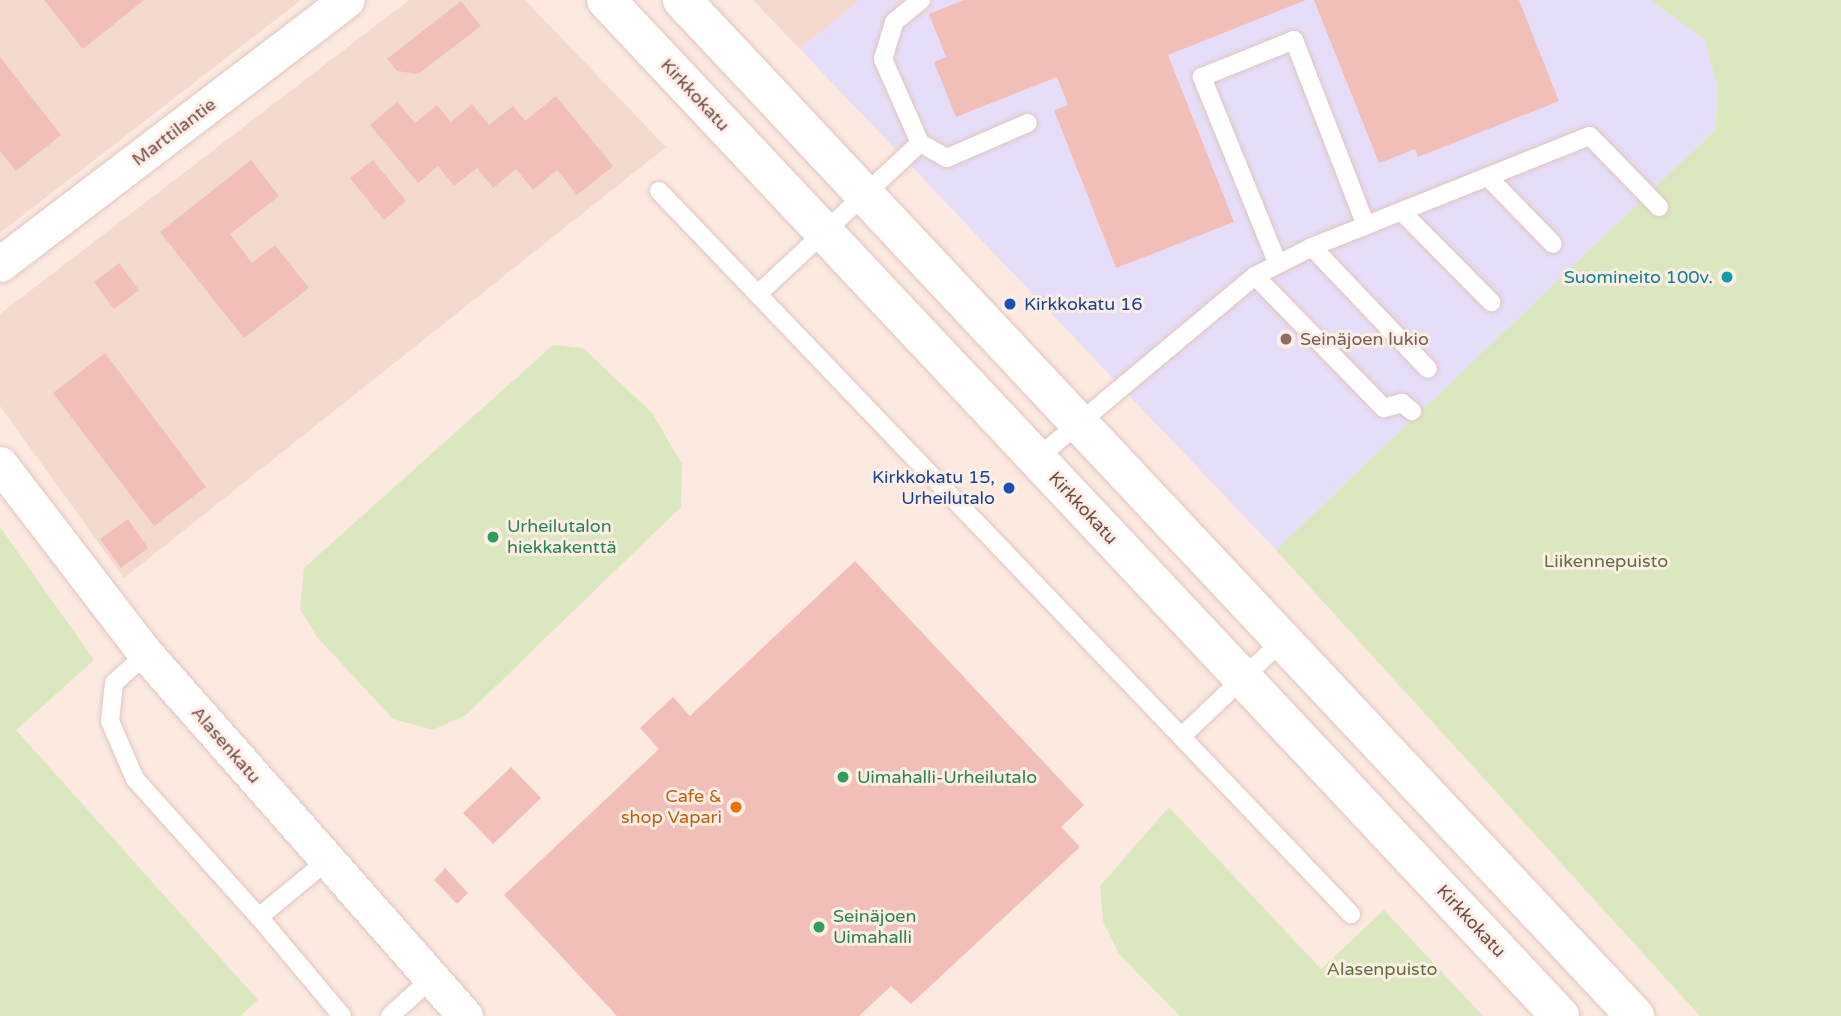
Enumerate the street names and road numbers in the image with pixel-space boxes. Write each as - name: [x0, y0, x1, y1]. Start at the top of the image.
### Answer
- street label: Kirkkokatu: [656, 54, 734, 136]
- street label: Marttilantie: [128, 93, 220, 171]
- street label: Kirkkokatu: [1044, 467, 1122, 549]
- street label: Alasenkatu: [187, 702, 265, 788]
- street label: Kirkkokatu: [1432, 880, 1510, 962]

